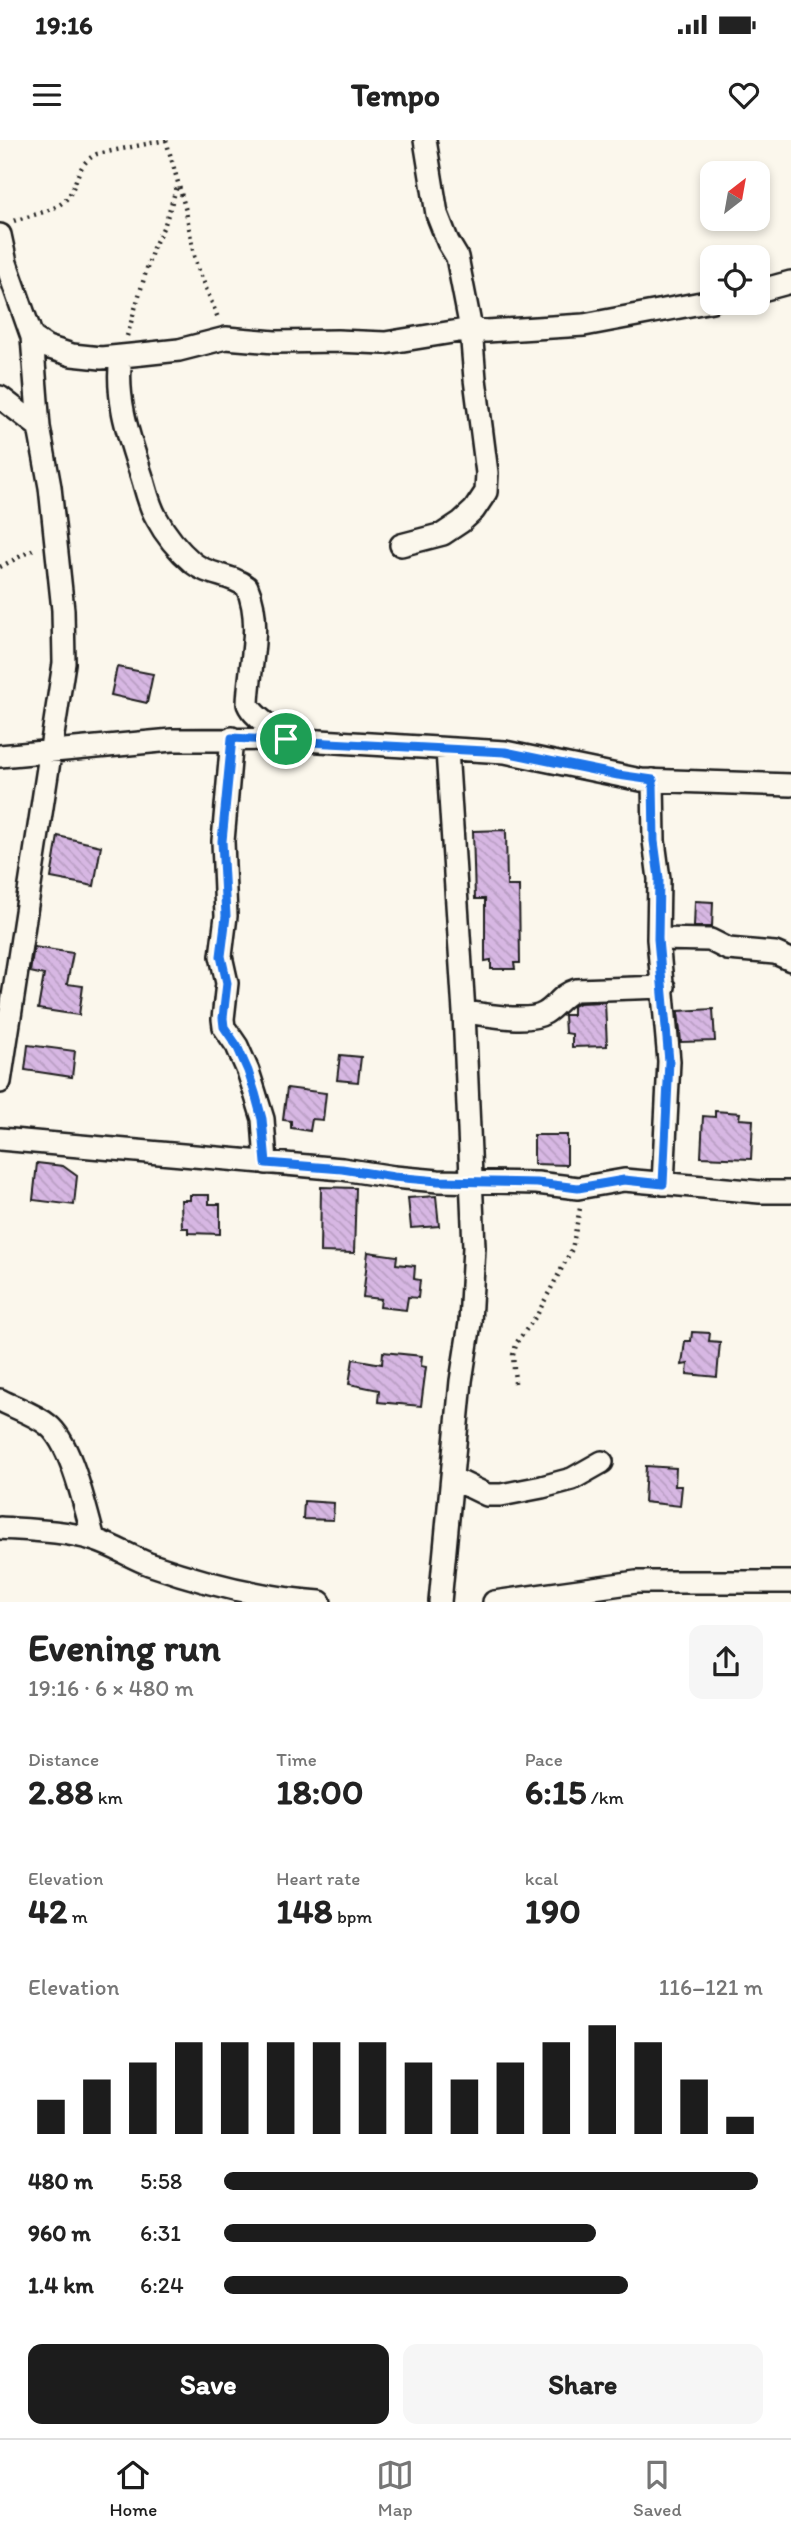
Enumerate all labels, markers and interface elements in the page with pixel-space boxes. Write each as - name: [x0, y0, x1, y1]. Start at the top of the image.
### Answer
- text: 19:16: [35, 9, 93, 41]
- icon: menu: [28, 76, 66, 114]
- text: Tempo: [351, 76, 440, 114]
- icon: heart: [725, 76, 763, 114]
- north arrow: [700, 161, 770, 231]
- map controls: [700, 161, 770, 315]
- button: locate: [700, 245, 770, 315]
- pin: [256, 709, 316, 769]
- icon: arrive: [267, 720, 305, 758]
- text: Evening run: [28, 1625, 221, 1671]
- button: share: [689, 1625, 763, 1699]
- text: 19:16 · 6 × 480 m: [28, 1674, 194, 1702]
- text: Distance: [28, 1748, 99, 1771]
- text: Time: [276, 1748, 317, 1771]
- text: Pace: [525, 1748, 563, 1771]
- text: 2.88: [28, 1771, 93, 1813]
- text: 18:00: [276, 1771, 363, 1813]
- text: 6:15: [525, 1771, 586, 1813]
- text: km: [93, 1786, 123, 1809]
- text: /km: [586, 1786, 624, 1809]
- text: Elevation: [28, 1867, 104, 1890]
- text: Heart rate: [276, 1867, 360, 1890]
- text: kcal: [525, 1867, 558, 1890]
- text: 42: [28, 1890, 67, 1932]
- text: 148: [276, 1890, 333, 1932]
- text: 190: [525, 1890, 581, 1932]
- text: m: [67, 1905, 88, 1928]
- text: bpm: [333, 1905, 372, 1928]
- text: Elevation: [28, 1973, 119, 2001]
- text: 116–121 m: [659, 1973, 763, 2001]
- text: 480 m: [28, 2167, 93, 2195]
- text: 5:58: [140, 2167, 182, 2195]
- text: 960 m: [28, 2219, 91, 2247]
- text: 6:31: [140, 2219, 181, 2247]
- text: 1.4 km: [28, 2271, 94, 2299]
- text: 6:24: [140, 2271, 184, 2299]
- button: Save: [28, 2344, 389, 2424]
- button: Share: [403, 2344, 763, 2424]
- tab: Home: [109, 2456, 157, 2521]
- tab: Map: [376, 2456, 414, 2521]
- tab: Saved: [633, 2456, 682, 2521]

